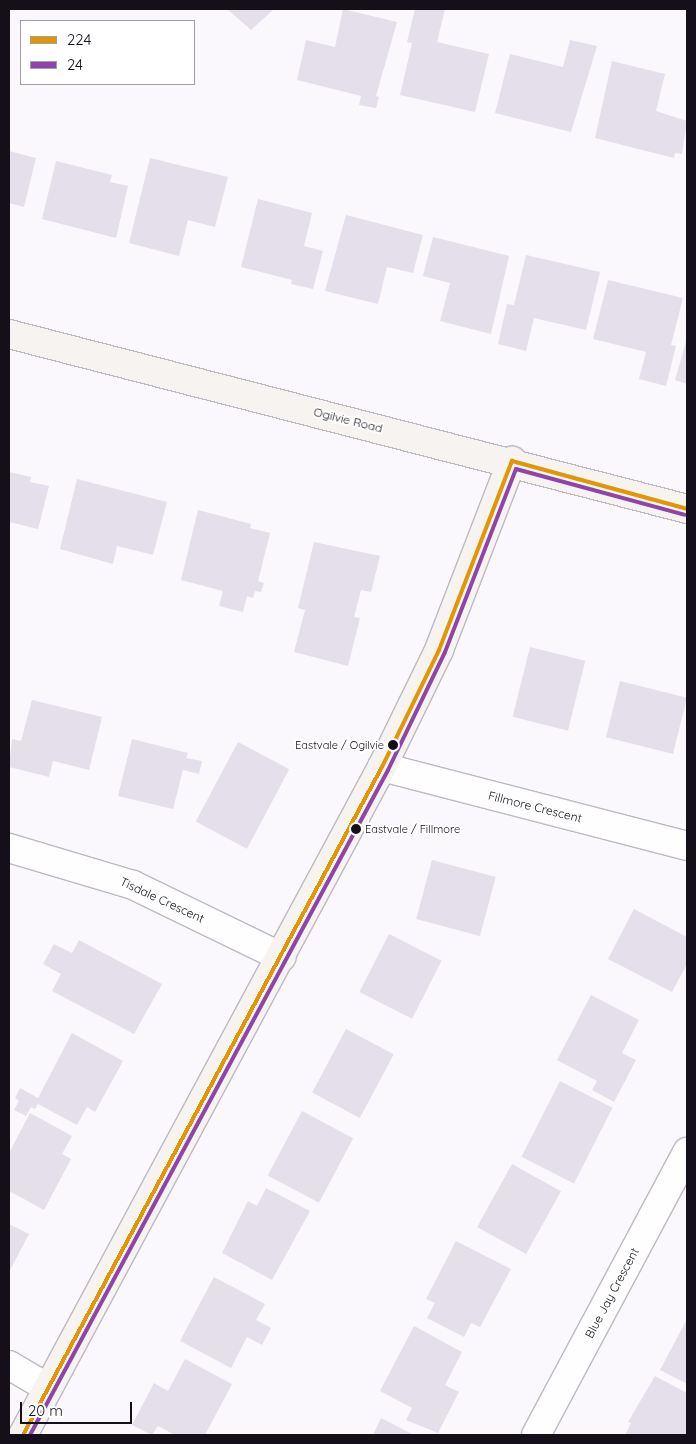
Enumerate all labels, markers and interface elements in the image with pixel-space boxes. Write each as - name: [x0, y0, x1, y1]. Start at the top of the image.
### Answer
- legend: [20, 20, 195, 85]
- text: 224: [67, 30, 91, 49]
- text: 24: [67, 55, 83, 74]
- street label: Ogilvie Road: [312, 404, 384, 436]
- place label: Eastvale / Ogilvie: [295, 738, 384, 752]
- marker: Eastvale / Ogilvie: [388, 740, 398, 750]
- street label: Fillmore Crescent: [487, 788, 583, 826]
- place label: Eastvale / Fillmore: [365, 822, 460, 836]
- marker: Eastvale / Fillmore: [351, 824, 361, 834]
- street label: Tisdale Crescent: [118, 874, 206, 926]
- street label: Blue Jay Crescent: [582, 1245, 642, 1341]
- scale bar: [22, 1392, 135, 1424]
- text: 20 m: [28, 1401, 63, 1420]

